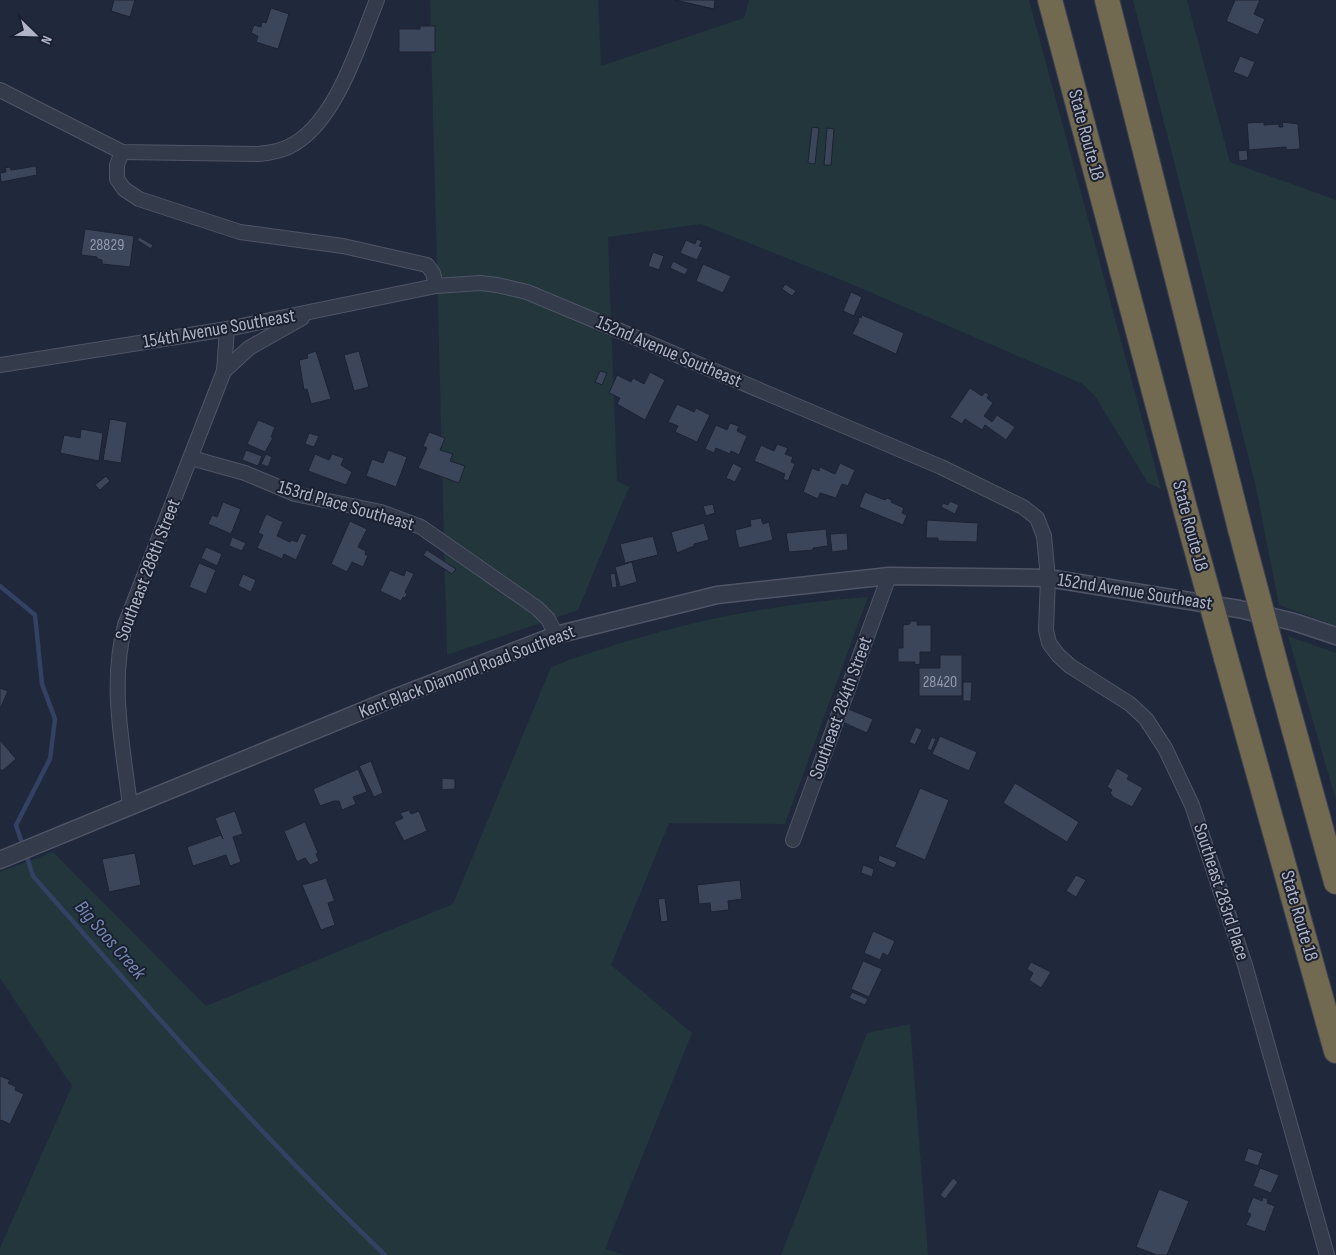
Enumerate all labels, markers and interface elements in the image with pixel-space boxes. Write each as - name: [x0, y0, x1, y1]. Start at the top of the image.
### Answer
- north arrow: [10, 10, 60, 60]
- text: N: [37, 33, 56, 47]
- street label: State Route 18: [1063, 87, 1109, 183]
- house number: 28829: [90, 236, 124, 255]
- street label: 154th Avenue Southeast: [141, 304, 297, 354]
- street label: 152nd Avenue Southeast: [593, 311, 746, 393]
- street label: 153rd Place Southeast: [275, 476, 417, 537]
- street label: State Route 18: [1167, 478, 1213, 574]
- street label: Southeast 288th Street: [110, 496, 186, 644]
- street label: 152nd Avenue Southeast: [1056, 568, 1214, 616]
- street label: Kent Black Diamond Road Southeast: [356, 620, 579, 724]
- street label: Southeast 284th Street: [805, 633, 878, 782]
- house number: 28420: [923, 673, 957, 692]
- street label: Southeast 283rd Place: [1188, 821, 1254, 963]
- street label: State Route 18: [1275, 868, 1323, 964]
- water label: Big Soos Creek: [69, 896, 151, 985]

